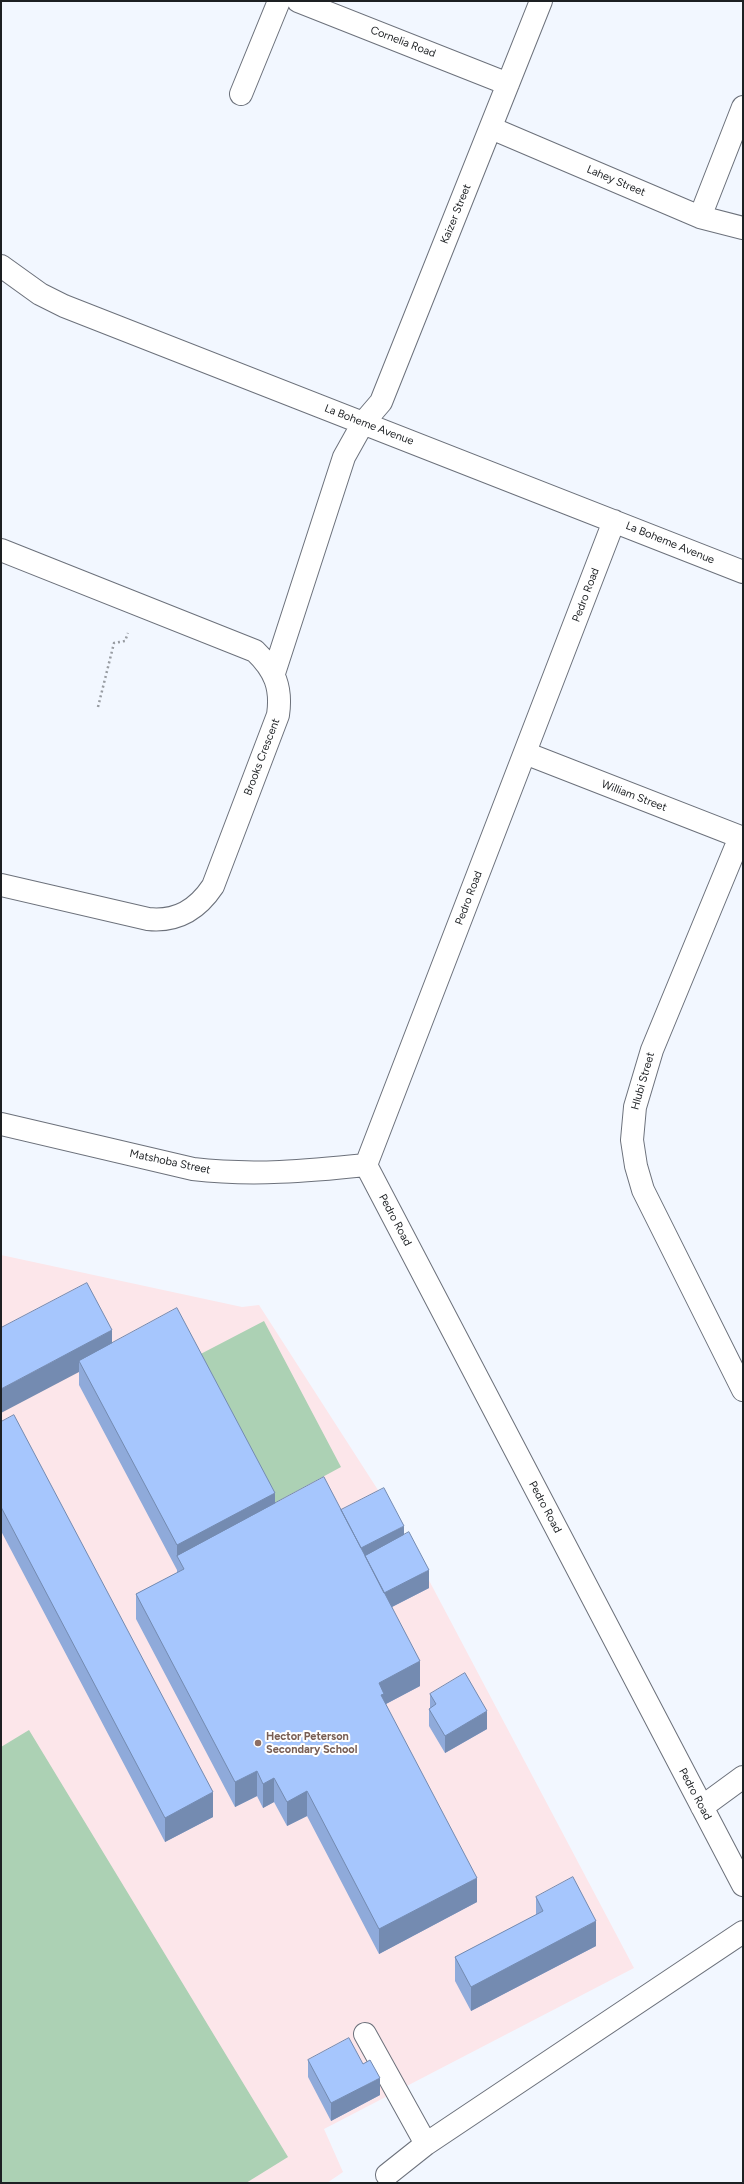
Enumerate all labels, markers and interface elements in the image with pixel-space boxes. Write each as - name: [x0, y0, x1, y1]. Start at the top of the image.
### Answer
- street label: Cornelia Road: [369, 24, 437, 60]
- street label: Lahey Street: [585, 163, 647, 199]
- street label: Kaizer Street: [438, 182, 474, 246]
- street label: La Boheme Avenue: [322, 402, 416, 448]
- street label: La Boheme Avenue: [624, 519, 716, 567]
- street label: Pedro Road: [570, 566, 602, 624]
- street label: Brooks Crescent: [241, 717, 283, 797]
- street label: William Street: [599, 777, 669, 815]
- street label: Pedro Road: [453, 869, 485, 927]
- street label: Hlubi Street: [628, 1051, 658, 1111]
- street label: Matshoba Street: [128, 1147, 212, 1177]
- street label: Pedro Road: [376, 1192, 414, 1248]
- street label: Pedro Road: [526, 1479, 564, 1535]
- place label: Hector Peterson Secondary School: [266, 1730, 357, 1756]
- marker: Hector Peterson Secondary School: [253, 1738, 263, 1748]
- street label: Pedro Road: [676, 1766, 714, 1822]

